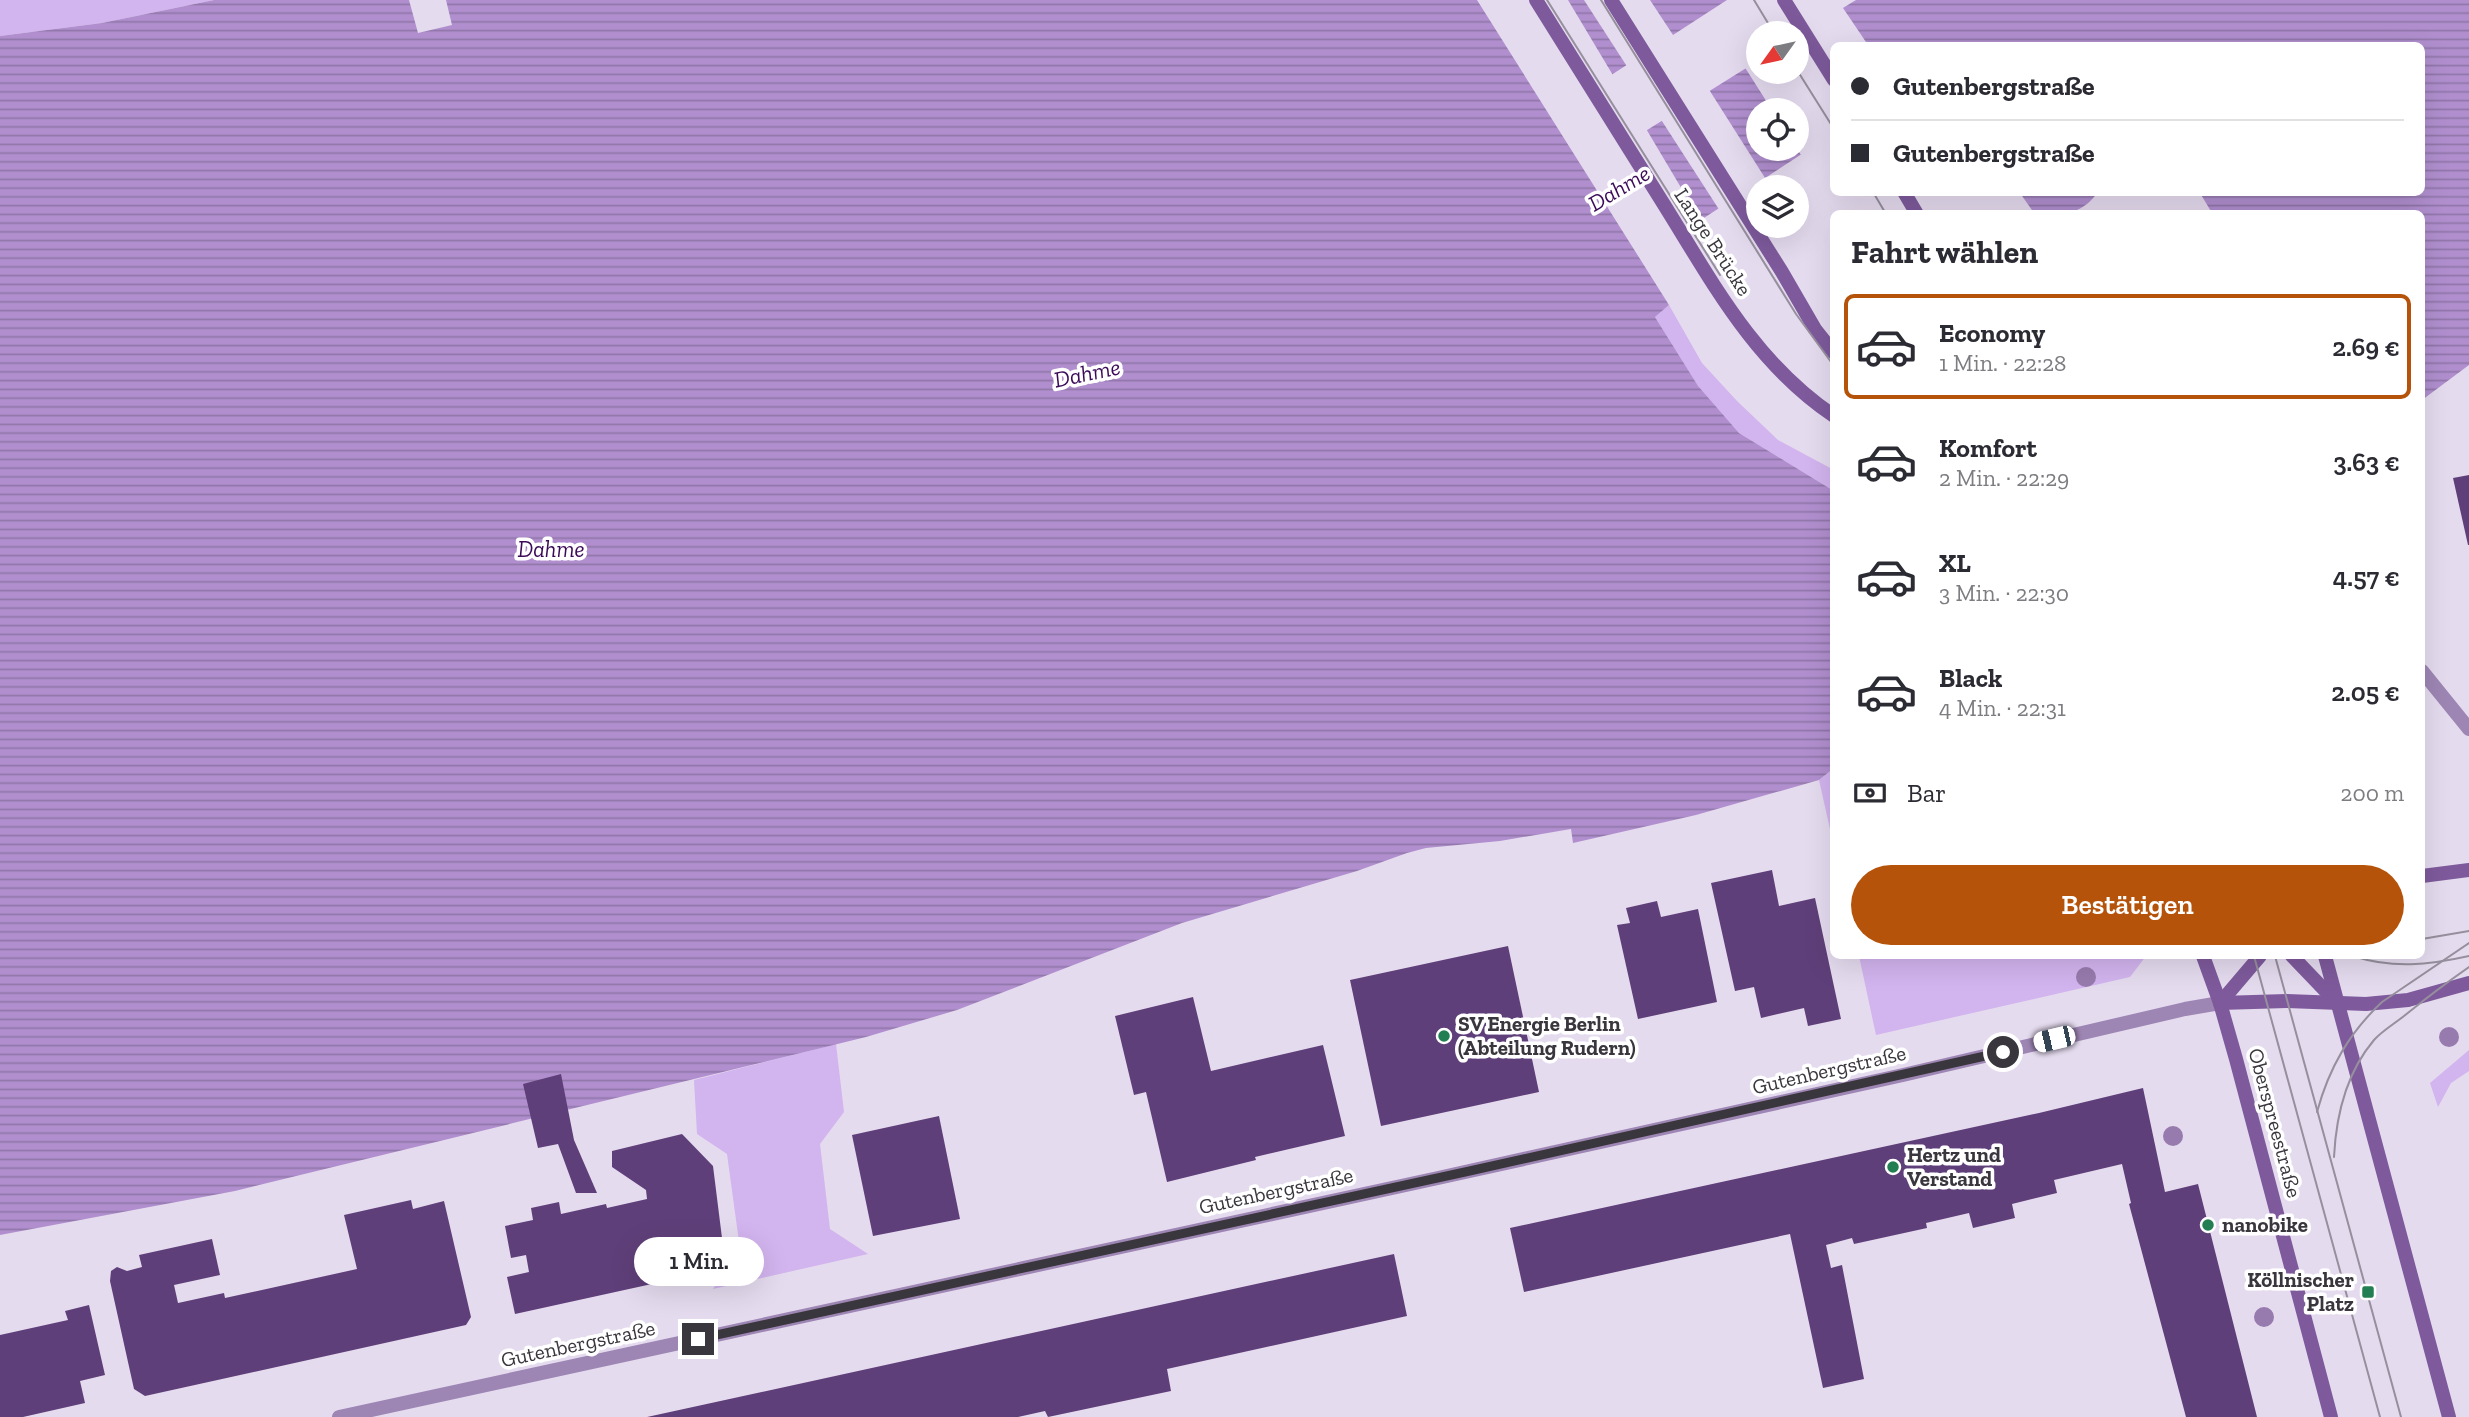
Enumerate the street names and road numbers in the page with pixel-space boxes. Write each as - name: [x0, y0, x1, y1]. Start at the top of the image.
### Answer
- street label: Lange Brücke: [1669, 183, 1758, 300]
- street label: Gutenbergstraße: [1750, 1040, 1908, 1099]
- street label: Oberspreestraße: [2243, 1045, 2308, 1201]
- street label: Gutenbergstraße: [1197, 1162, 1355, 1219]
- street label: Gutenbergstraße: [499, 1315, 657, 1372]

